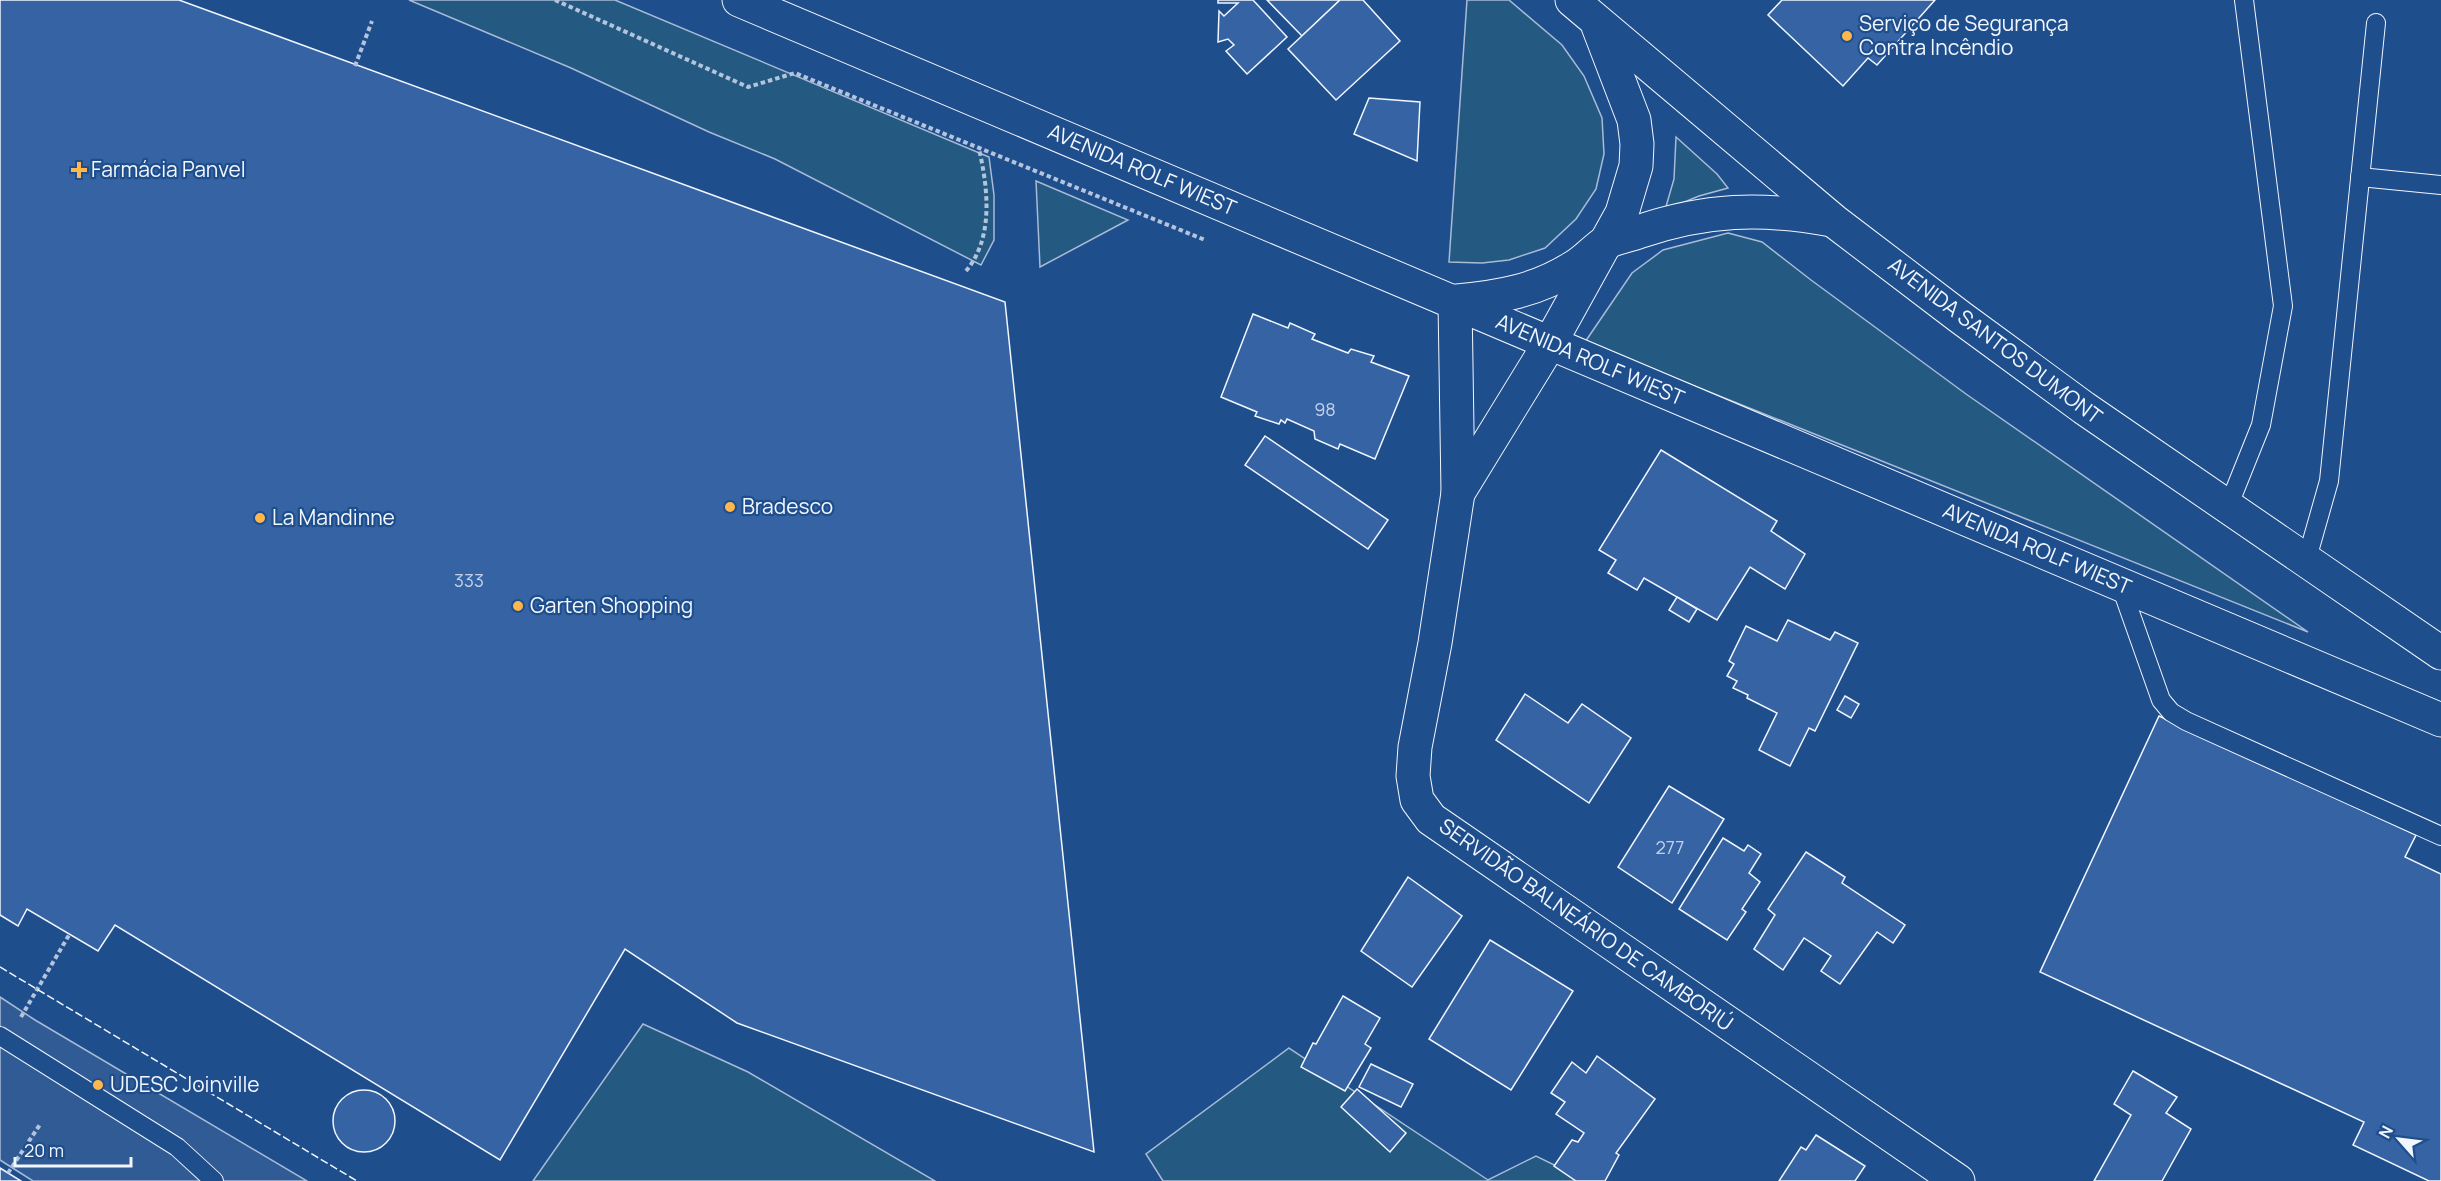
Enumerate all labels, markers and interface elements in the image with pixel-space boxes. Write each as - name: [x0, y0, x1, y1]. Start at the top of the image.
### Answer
- place label: Serviço de Segurança Contra Incêndio: [1859, 9, 2069, 61]
- marker: Serviço de Segurança Contra Incêndio: [1840, 29, 1854, 43]
- street label: AVENIDA ROLF WIEST: [1044, 117, 1241, 222]
- place label: Farmácia Panvel: [91, 155, 246, 183]
- marker: Farmácia Panvel: [72, 163, 86, 177]
- street label: AVENIDA SANTOS DUMONT: [1883, 250, 2109, 430]
- street label: AVENIDA ROLF WIEST: [1492, 307, 1689, 412]
- house number: 98: [1314, 397, 1336, 421]
- place label: Bradesco: [742, 492, 833, 520]
- street label: AVENIDA ROLF WIEST: [1939, 496, 2136, 601]
- marker: Bradesco: [723, 500, 737, 514]
- place label: La Mandinne: [272, 503, 395, 531]
- marker: La Mandinne: [253, 511, 267, 525]
- house number: 333: [454, 568, 484, 592]
- place label: Garten Shopping: [530, 591, 693, 619]
- marker: Garten Shopping: [511, 599, 525, 613]
- street label: SERVIDÃO BALNEÁRIO DE CAMBORIÚ: [1434, 812, 1739, 1037]
- house number: 277: [1656, 835, 1684, 859]
- place label: UDESC Joinville: [110, 1070, 260, 1098]
- marker: UDESC Joinville: [91, 1078, 105, 1092]
- north arrow: [2369, 1109, 2429, 1169]
- text: N: [2373, 1122, 2398, 1142]
- scale bar: [15, 1130, 130, 1168]
- text: 20 m: [24, 1138, 64, 1162]

